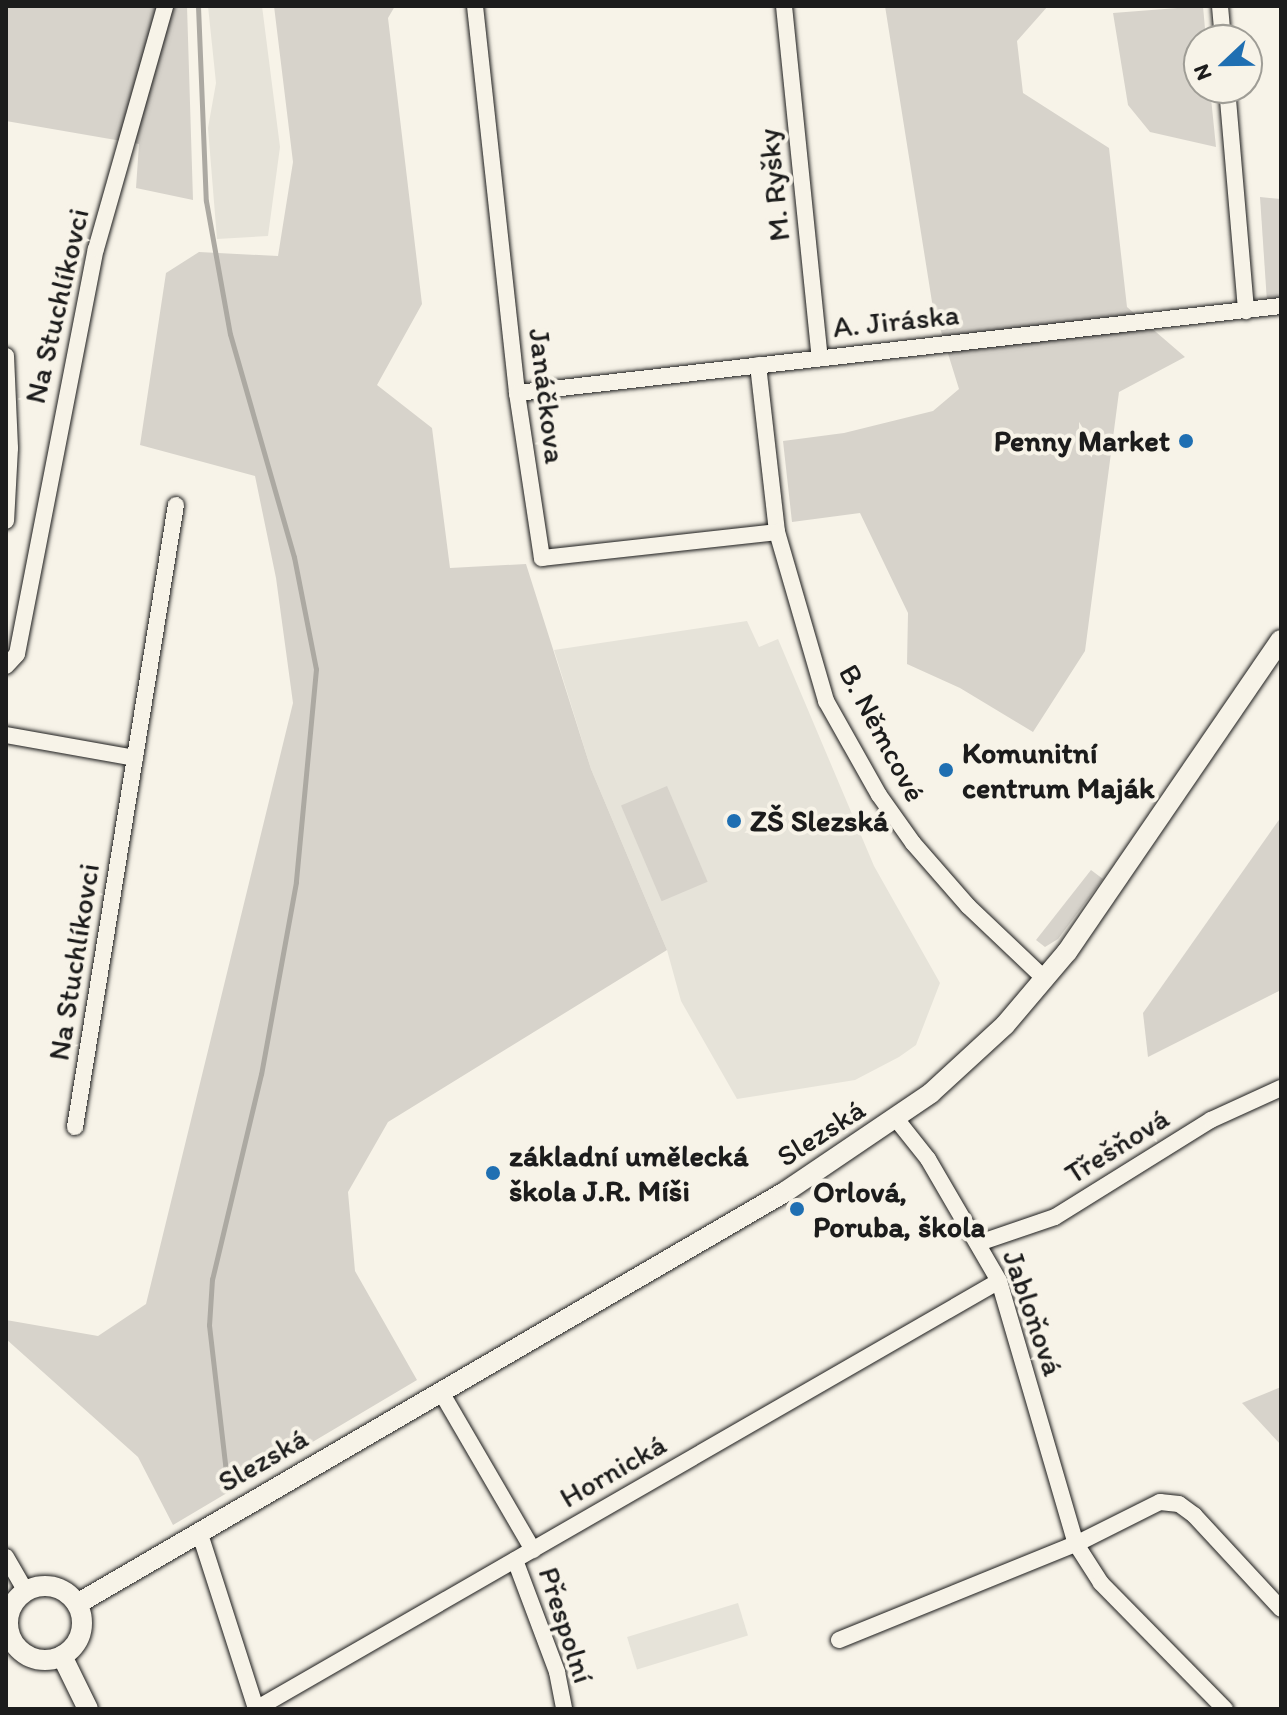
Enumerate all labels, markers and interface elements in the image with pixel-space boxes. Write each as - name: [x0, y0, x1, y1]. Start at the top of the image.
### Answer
- north arrow: [1183, 24, 1263, 104]
- text: N: [1187, 60, 1217, 84]
- street label: M. Ryšky: [750, 127, 798, 243]
- street label: Na Stuchlíkovci: [17, 205, 97, 407]
- street label: A. Jiráska: [831, 296, 961, 346]
- street label: Janáčkova: [521, 326, 573, 466]
- place label: Penny Market: [994, 423, 1170, 459]
- marker: Penny Market: [1177, 432, 1195, 450]
- street label: B. Němcové: [831, 658, 933, 808]
- place label: Komunitní centrum Maják: [962, 735, 1154, 806]
- marker: Komunitní centrum Maják: [937, 761, 955, 779]
- place label: ZŠ Slezská: [750, 803, 889, 839]
- marker: ZŠ Slezská: [725, 812, 743, 830]
- street label: Na Stuchlíkovci: [41, 861, 107, 1063]
- street label: Slezská: [770, 1091, 872, 1175]
- street label: Třešňová: [1058, 1100, 1176, 1192]
- place label: základní umělecká škola J.R. Míši: [509, 1138, 749, 1208]
- marker: základní umělecká škola J.R. Míši: [484, 1164, 502, 1182]
- place label: Orlová, Poruba, škola: [813, 1174, 985, 1244]
- marker: Orlová, Poruba, škola: [788, 1200, 806, 1218]
- street label: Jabloňová: [995, 1245, 1071, 1381]
- street label: Slezská: [212, 1420, 314, 1500]
- street label: Hornická: [553, 1426, 673, 1516]
- street label: Přespolní: [530, 1562, 602, 1688]

